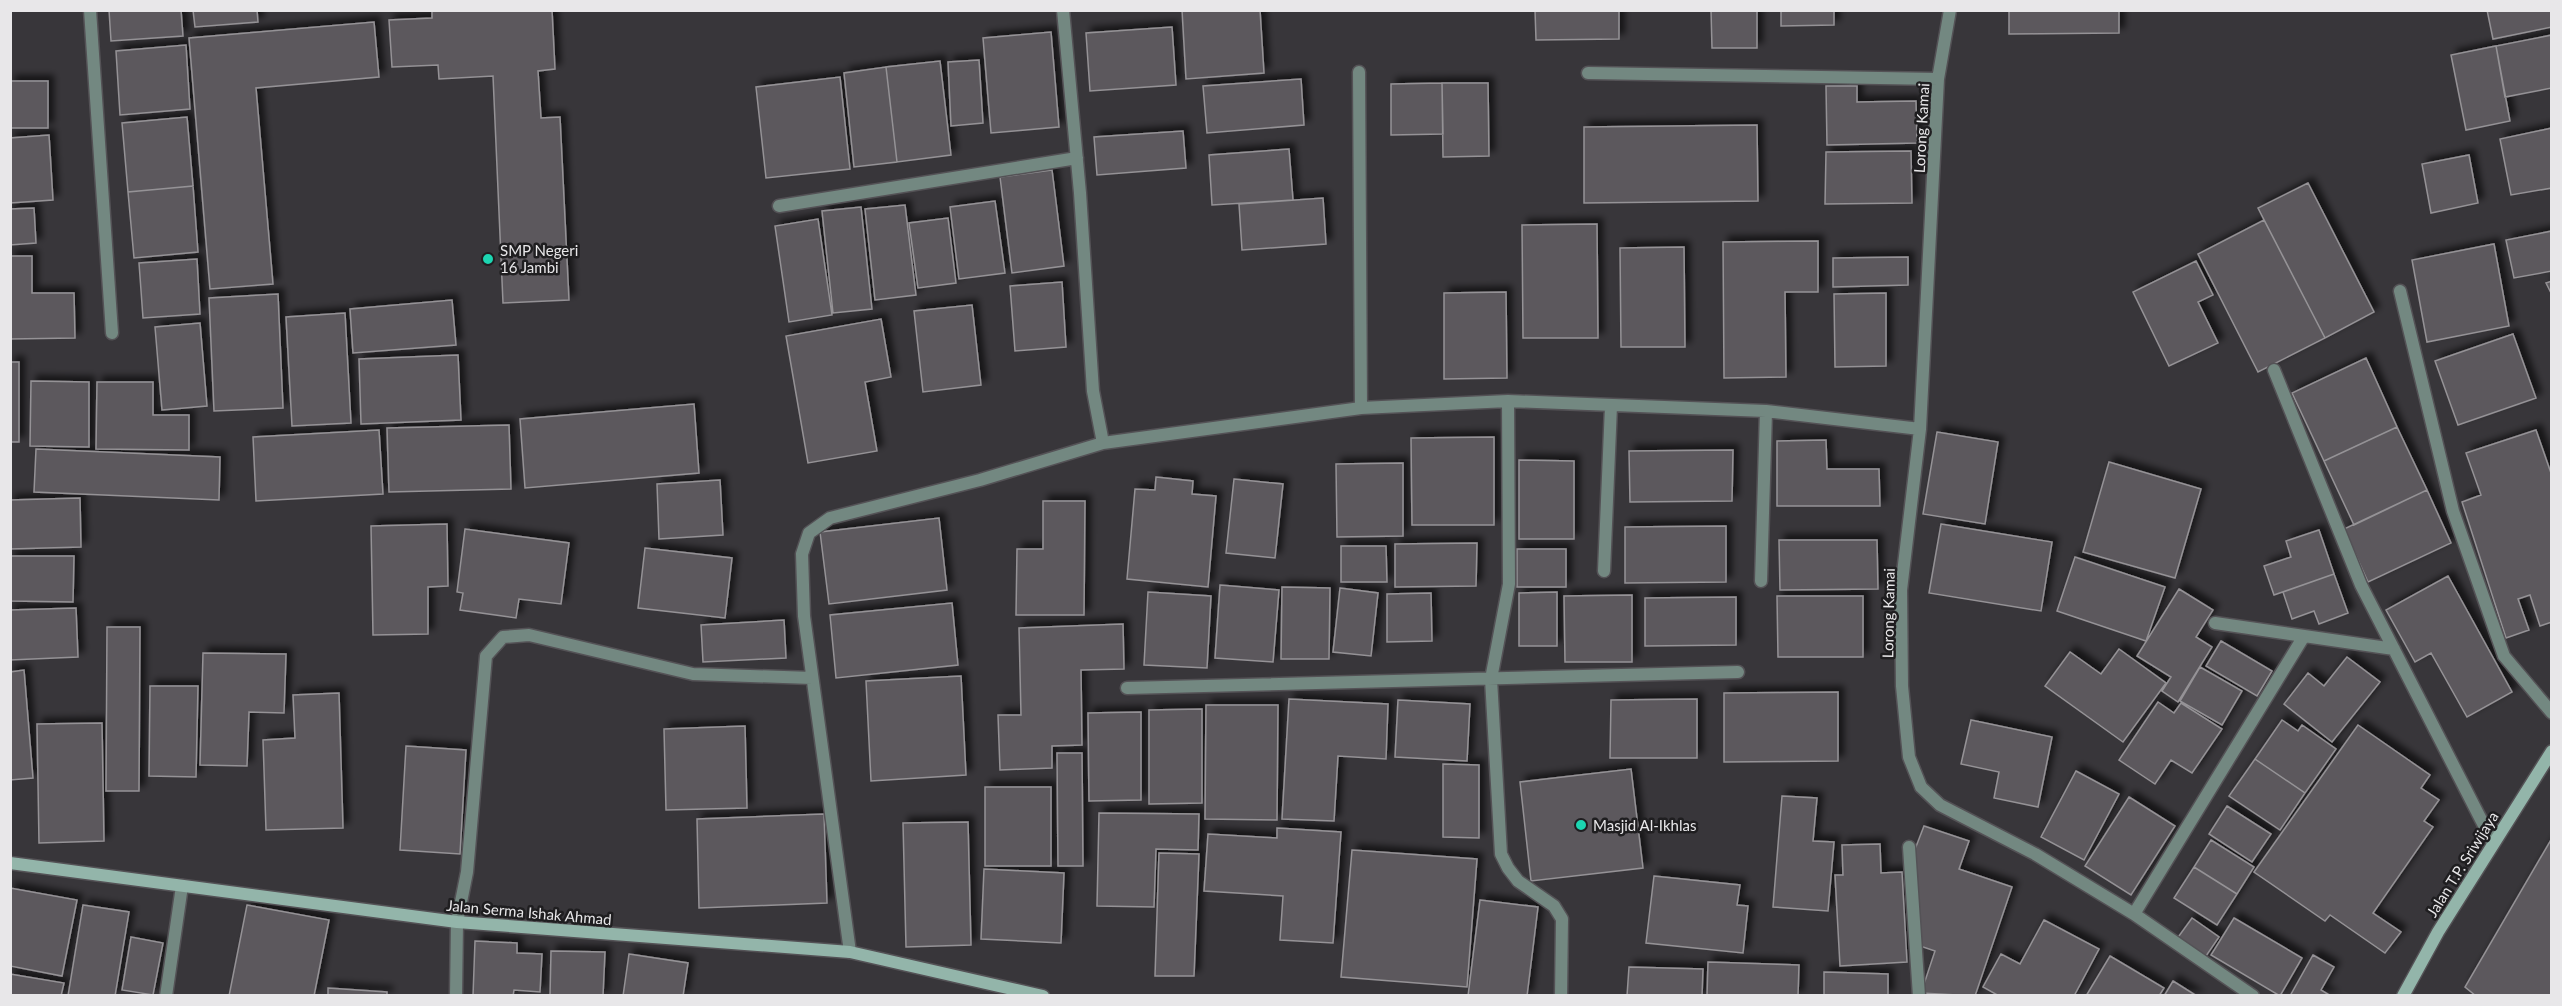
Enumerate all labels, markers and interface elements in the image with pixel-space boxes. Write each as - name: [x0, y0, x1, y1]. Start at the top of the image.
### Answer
- street label: Lorong Kamai: [1910, 83, 1932, 173]
- place label: SMP Negeri 16 Jambi: [500, 241, 578, 276]
- marker: SMP Negeri 16 Jambi: [481, 252, 495, 266]
- street label: Lorong Kamai: [1878, 568, 1898, 658]
- street label: Jalan T.P. Sriwijaya: [2422, 808, 2502, 920]
- place label: Masjid Al-Ikhlas: [1593, 816, 1696, 834]
- marker: Masjid Al-Ikhlas: [1574, 818, 1588, 832]
- street label: Jalan Serma Ishak Ahmad: [446, 896, 612, 928]

